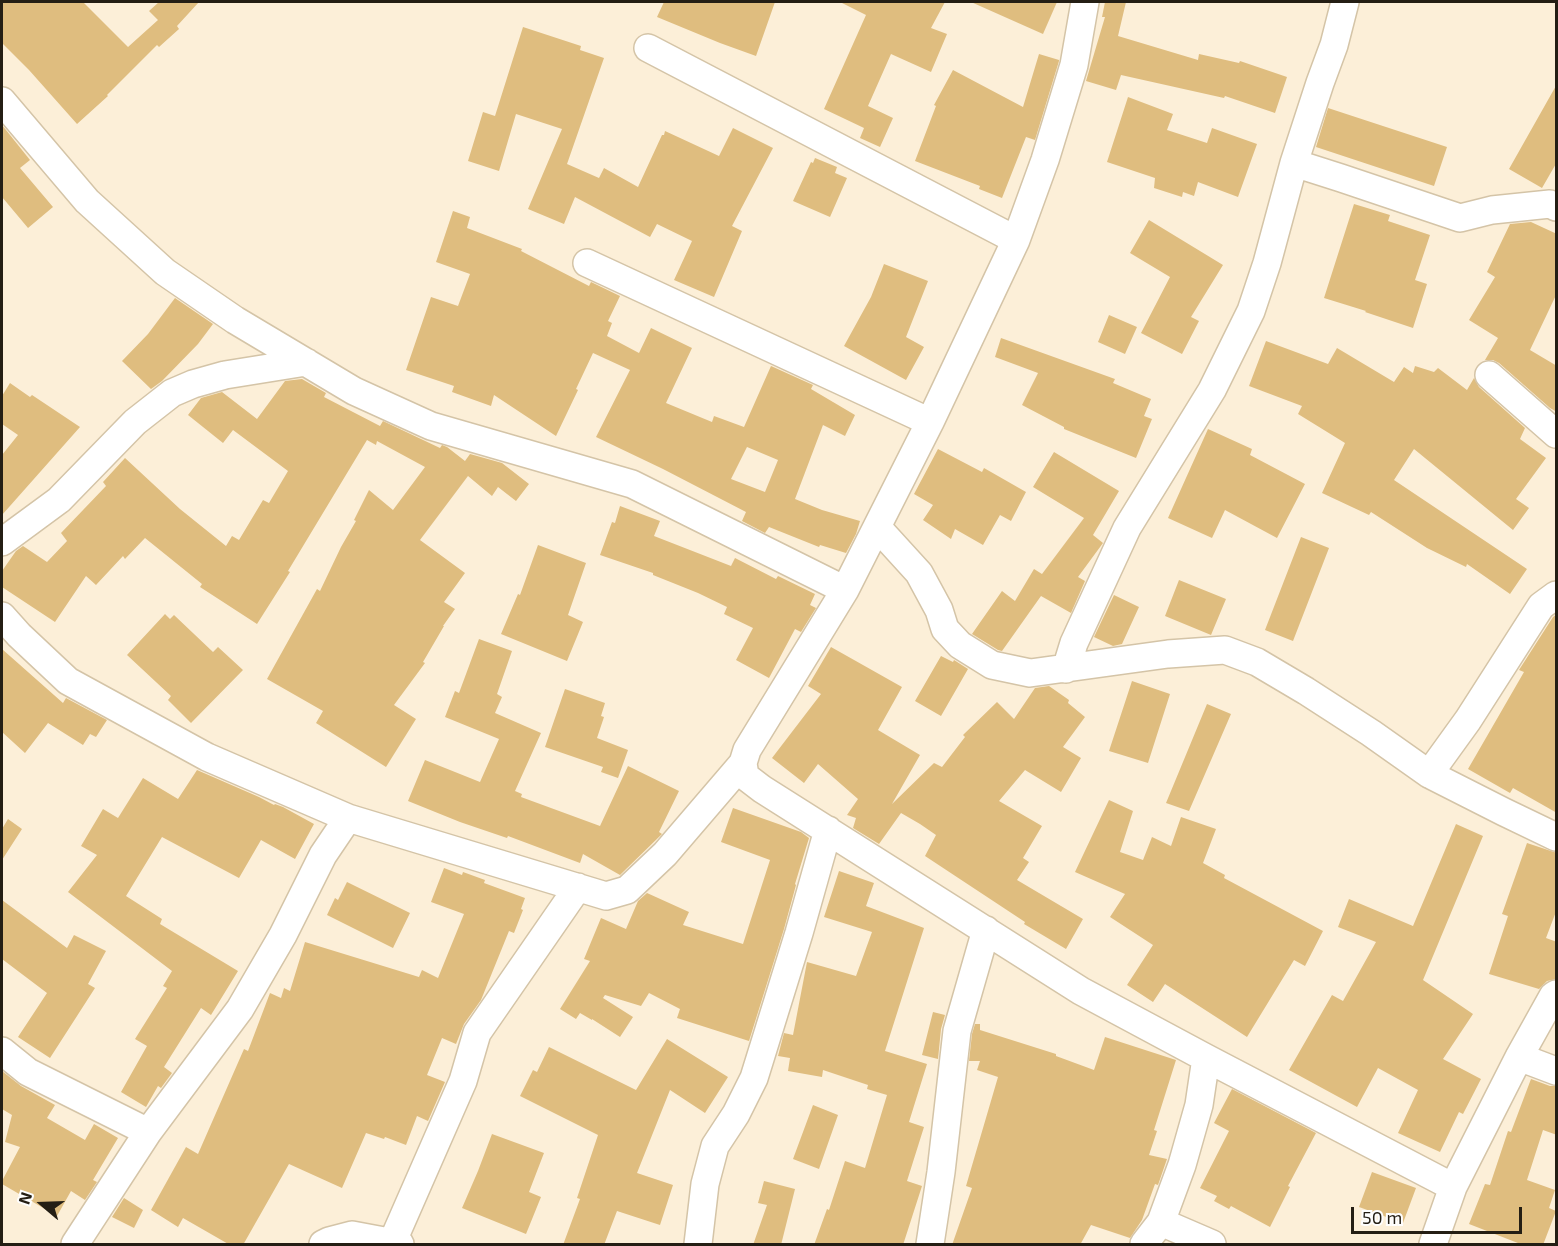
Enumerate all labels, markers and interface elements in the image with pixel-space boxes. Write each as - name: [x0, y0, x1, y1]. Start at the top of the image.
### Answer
- north arrow: [12, 1174, 72, 1234]
- text: N: [14, 1189, 35, 1207]
- scale bar: [1354, 1195, 1525, 1233]
- text: 50 m: [1362, 1206, 1402, 1228]

